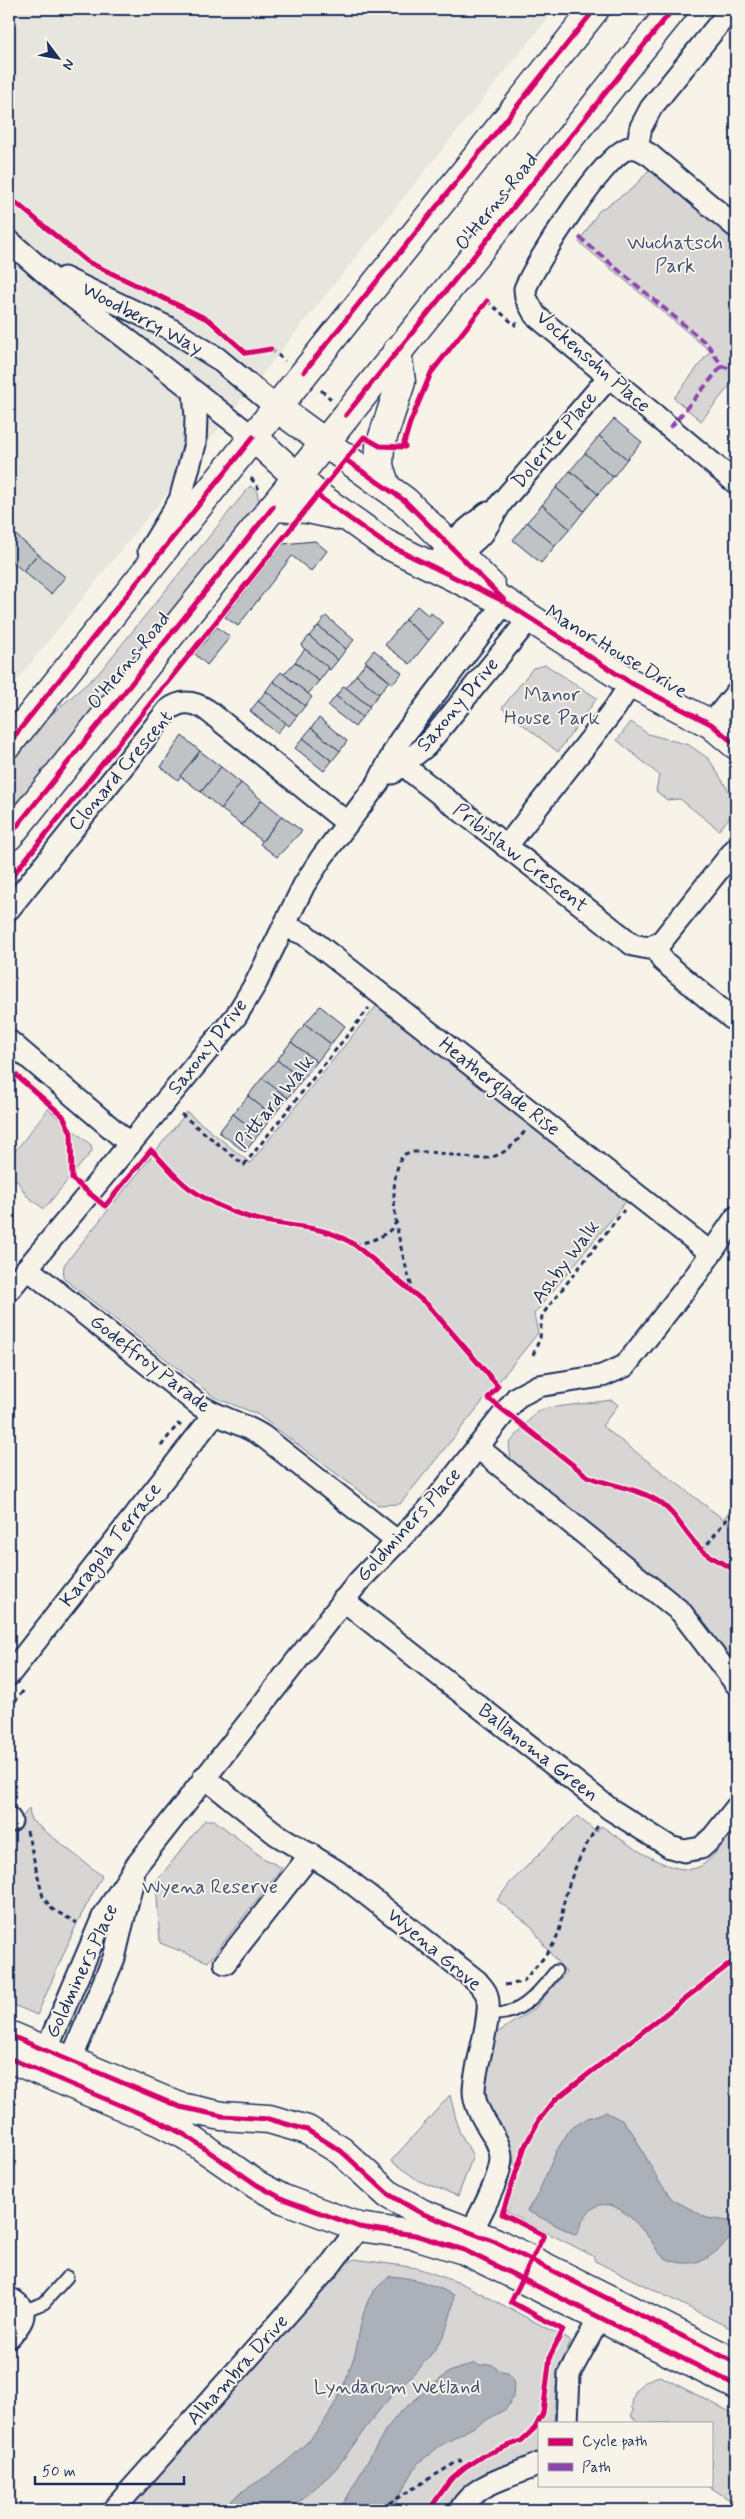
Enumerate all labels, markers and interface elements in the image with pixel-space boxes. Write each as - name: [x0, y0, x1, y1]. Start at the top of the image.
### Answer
- north arrow: [32, 32, 82, 82]
- text: N: [58, 56, 78, 73]
- street label: O'Herns Road: [449, 147, 545, 257]
- park label: Wuchatsch Park: [627, 230, 723, 280]
- street label: Woodberry Way: [77, 276, 207, 362]
- street label: Vockensohn Place: [530, 305, 656, 419]
- street label: Dolerite Place: [506, 385, 604, 495]
- street label: Manor House Drive: [540, 599, 692, 705]
- street label: O'Herns Road: [81, 606, 177, 716]
- street label: Saxony Drive: [411, 652, 505, 758]
- park label: Manor House Park: [504, 682, 600, 732]
- street label: Clonard Crescent: [62, 705, 180, 837]
- street label: Pribislaw Crescent: [447, 797, 593, 919]
- street label: Saxony Drive: [162, 993, 254, 1101]
- street label: Heatherglade Rise: [431, 1031, 565, 1145]
- street label: Pittard Walk: [229, 1050, 321, 1154]
- street label: Ashby Walk: [526, 1215, 606, 1309]
- street label: Godeffroy Parade: [84, 1308, 216, 1420]
- street label: Goldminers Place: [350, 1462, 468, 1588]
- street label: Karagola Terrace: [54, 1477, 169, 1614]
- street label: Ballanoma Green: [472, 1697, 604, 1809]
- park label: Wyena Reserve: [142, 1874, 278, 1901]
- street label: Goldminers Place: [39, 1899, 125, 2043]
- street label: Wyena Grove: [381, 1902, 487, 1998]
- street label: Alhambra Drive: [181, 2309, 295, 2431]
- park label: Lyndarum Wetland: [314, 2374, 480, 2401]
- legend: [538, 2422, 712, 2486]
- text: Cycle path: [582, 2432, 647, 2452]
- scale bar: [35, 2454, 184, 2486]
- text: Path: [582, 2458, 611, 2478]
- text: 50 m: [42, 2462, 76, 2482]

